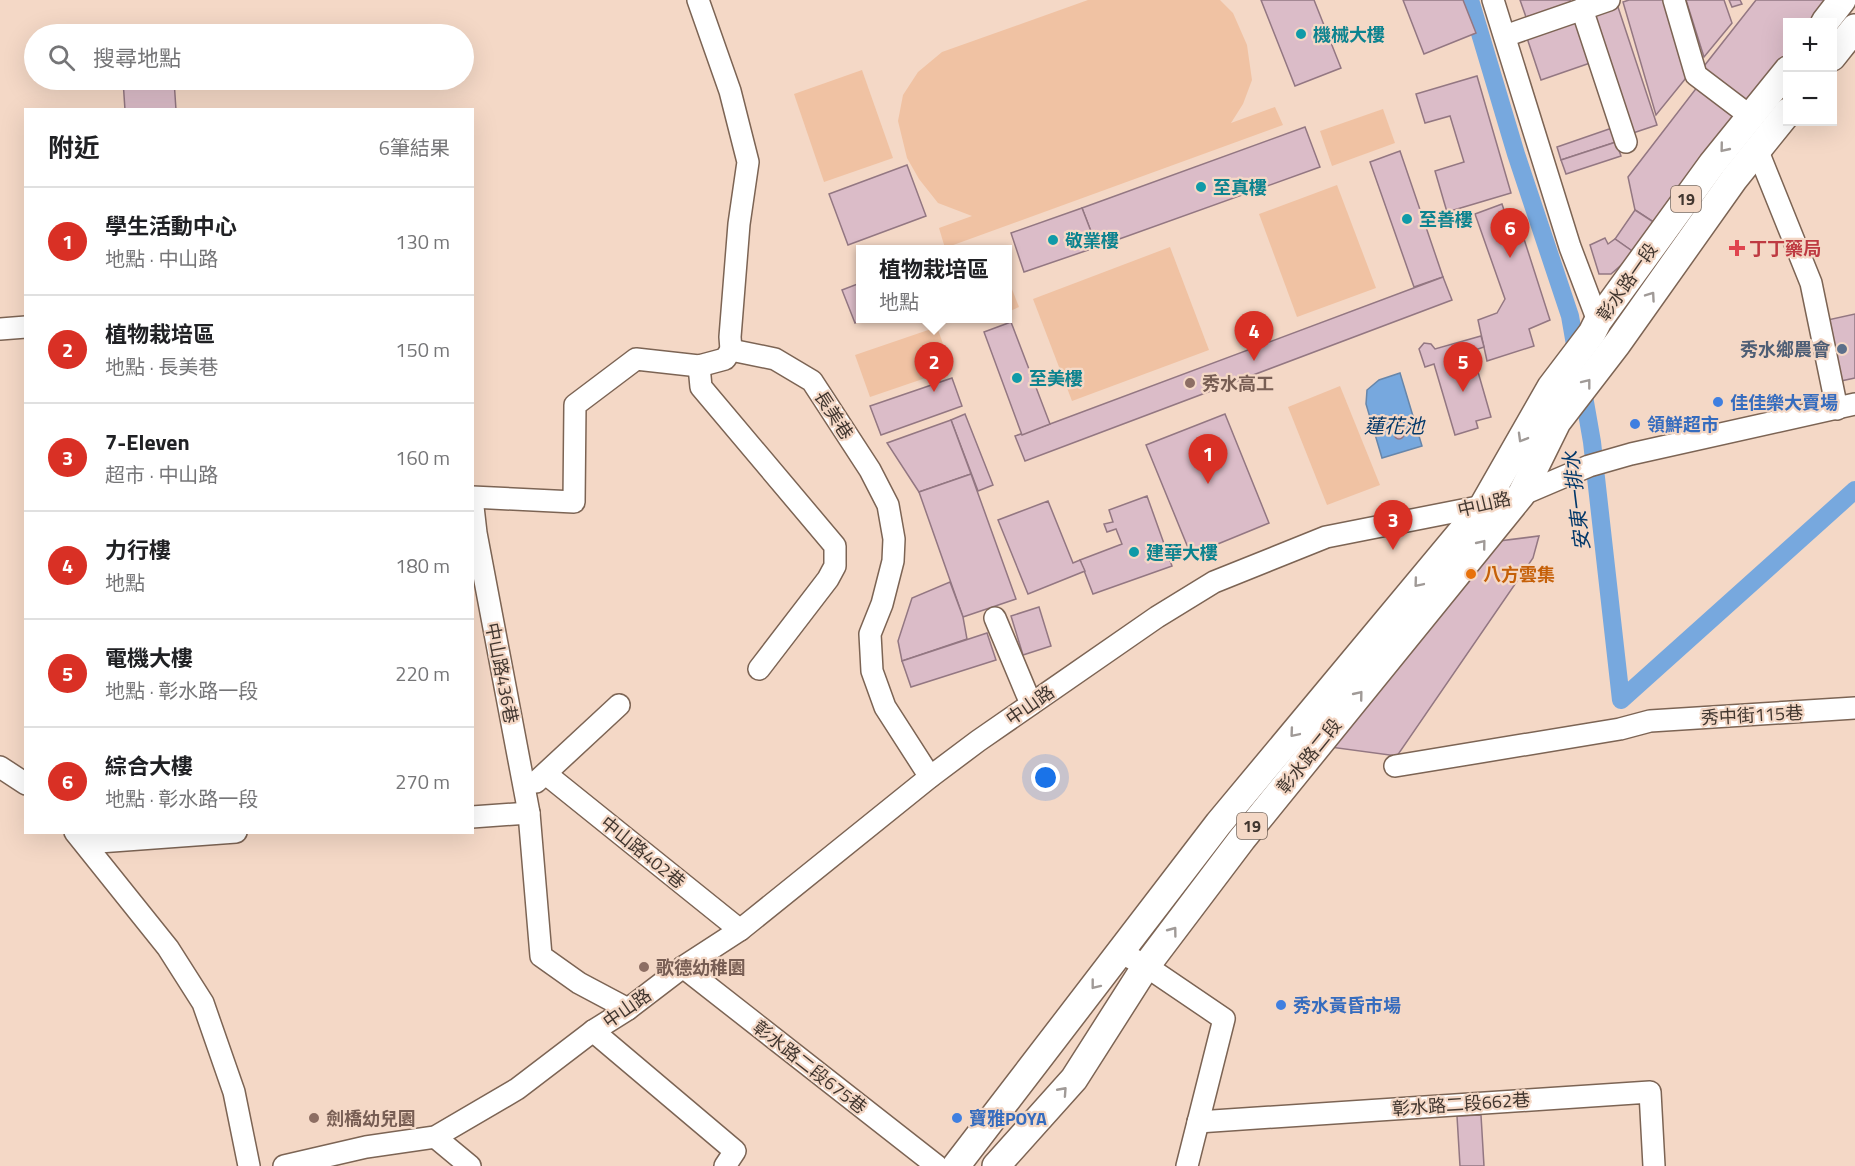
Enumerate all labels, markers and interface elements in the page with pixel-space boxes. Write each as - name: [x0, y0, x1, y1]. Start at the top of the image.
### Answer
- map controls: [1783, 18, 1837, 126]
- button: +: [1783, 18, 1837, 72]
- place label: 機械大樓: [1313, 21, 1385, 48]
- search box: [24, 24, 474, 90]
- marker: 機械大樓: [1294, 27, 1308, 41]
- icon: search: [45, 41, 78, 74]
- text: 搜尋地點: [93, 41, 181, 75]
- button: −: [1783, 72, 1837, 126]
- text: 附近: [48, 128, 100, 167]
- text: 6筆結果: [379, 132, 450, 163]
- one-way arrow: [1721, 141, 1732, 152]
- place label: 至真樓: [1213, 174, 1267, 201]
- marker: 至真樓: [1194, 180, 1208, 194]
- road number: 19: [1671, 186, 1701, 212]
- place label: 至善樓: [1419, 206, 1473, 233]
- pin: 6: [1490, 208, 1530, 258]
- text: 學生活動中心: [105, 209, 237, 243]
- marker: 至善樓: [1400, 212, 1414, 226]
- text: 1: [62, 226, 73, 257]
- text: 130 m: [395, 226, 450, 257]
- place label: 敬業樓: [1065, 227, 1119, 254]
- marker: 敬業樓: [1046, 233, 1060, 247]
- place label: 丁丁藥局: [1749, 235, 1821, 262]
- street label: 彰水路一段: [1590, 237, 1664, 327]
- marker: 丁丁藥局: [1730, 241, 1744, 255]
- text: 地點 · 中山路: [105, 243, 218, 274]
- popup: [856, 245, 1012, 323]
- text: 植物栽培區: [879, 252, 989, 286]
- text: 地點: [879, 286, 919, 317]
- one-way arrow: [1644, 292, 1655, 303]
- pin: 4: [1234, 312, 1274, 361]
- text: 植物栽培區: [105, 317, 215, 351]
- text: 2: [62, 334, 73, 365]
- text: 150 m: [395, 334, 450, 365]
- place label: 秀水鄉農會: [1740, 336, 1831, 363]
- pin: 2: [914, 342, 954, 392]
- pin: 5: [1444, 342, 1482, 392]
- marker: 秀水鄉農會: [1835, 342, 1849, 356]
- text: 地點 · 長美巷: [105, 351, 218, 382]
- place label: 至美樓: [1029, 365, 1083, 392]
- place label: 秀水高工: [1202, 370, 1274, 397]
- marker: 至美樓: [1010, 371, 1024, 385]
- marker: 秀水高工: [1183, 376, 1197, 390]
- one-way arrow: [1580, 379, 1591, 390]
- street label: 長美巷: [808, 385, 860, 445]
- place label: 佳佳樂大賣場: [1730, 389, 1838, 416]
- marker: 佳佳樂大賣場: [1711, 395, 1725, 409]
- water label: 蓮花池: [1364, 410, 1426, 441]
- place label: 領鮮超市: [1647, 411, 1719, 438]
- marker: 領鮮超市: [1628, 417, 1642, 431]
- text: 7-Eleven: [105, 425, 190, 459]
- one-way arrow: [1517, 432, 1529, 442]
- pin: 1: [1188, 434, 1228, 484]
- text: 3: [62, 442, 73, 473]
- text: 160 m: [395, 442, 450, 473]
- water label: 安東一排水: [1554, 448, 1597, 553]
- text: 超市 · 中山路: [105, 459, 218, 490]
- street label: 中山路: [1455, 485, 1513, 523]
- pin: 3: [1374, 500, 1412, 550]
- text: 力行樓: [105, 533, 171, 567]
- place label: 建華大樓: [1146, 539, 1218, 566]
- one-way arrow: [1474, 539, 1485, 550]
- marker: 建華大樓: [1127, 545, 1141, 559]
- text: 4: [62, 550, 73, 581]
- text: 180 m: [395, 550, 450, 581]
- place label: 八方雲集: [1483, 561, 1555, 588]
- text: 地點: [105, 567, 145, 598]
- marker: 八方雲集: [1464, 567, 1478, 581]
- one-way arrow: [1415, 576, 1426, 587]
- street label: 中山路436巷: [479, 620, 525, 726]
- text: 電機大樓: [105, 641, 193, 675]
- text: 5: [62, 658, 73, 689]
- text: 220 m: [395, 658, 450, 689]
- text: 地點 · 彰水路一段: [105, 675, 258, 706]
- street label: 中山路: [1000, 678, 1060, 732]
- one-way arrow: [1351, 691, 1362, 702]
- street label: 秀中街115巷: [1700, 699, 1804, 731]
- street label: 彰水路二段: [1270, 713, 1348, 799]
- one-way arrow: [1290, 726, 1301, 737]
- text: 綜合大樓: [105, 749, 193, 783]
- your location: [1031, 763, 1060, 792]
- text: 6: [62, 766, 73, 797]
- text: 270 m: [395, 766, 450, 797]
- text: 地點 · 彰水路一段: [105, 783, 258, 814]
- street label: 中山路402巷: [595, 809, 691, 895]
- road number: 19: [1237, 813, 1267, 839]
- one-way arrow: [1166, 926, 1177, 937]
- place label: 歌德幼稚園: [656, 954, 746, 981]
- marker: 歌德幼稚園: [637, 960, 651, 974]
- one-way arrow: [1091, 978, 1102, 989]
- street label: 中山路: [597, 981, 657, 1035]
- place label: 秀水黃昏市場: [1293, 992, 1401, 1019]
- marker: 秀水黃昏市場: [1274, 998, 1288, 1012]
- street label: 彰水路二段675巷: [747, 1014, 873, 1120]
- street label: 彰水路二段662巷: [1391, 1086, 1531, 1122]
- one-way arrow: [1056, 1087, 1067, 1098]
- place label: 劍橋幼兒園: [326, 1105, 416, 1132]
- place label: 寶雅POYA: [969, 1105, 1047, 1132]
- marker: 劍橋幼兒園: [307, 1111, 321, 1125]
- marker: 寶雅POYA: [950, 1111, 964, 1125]

